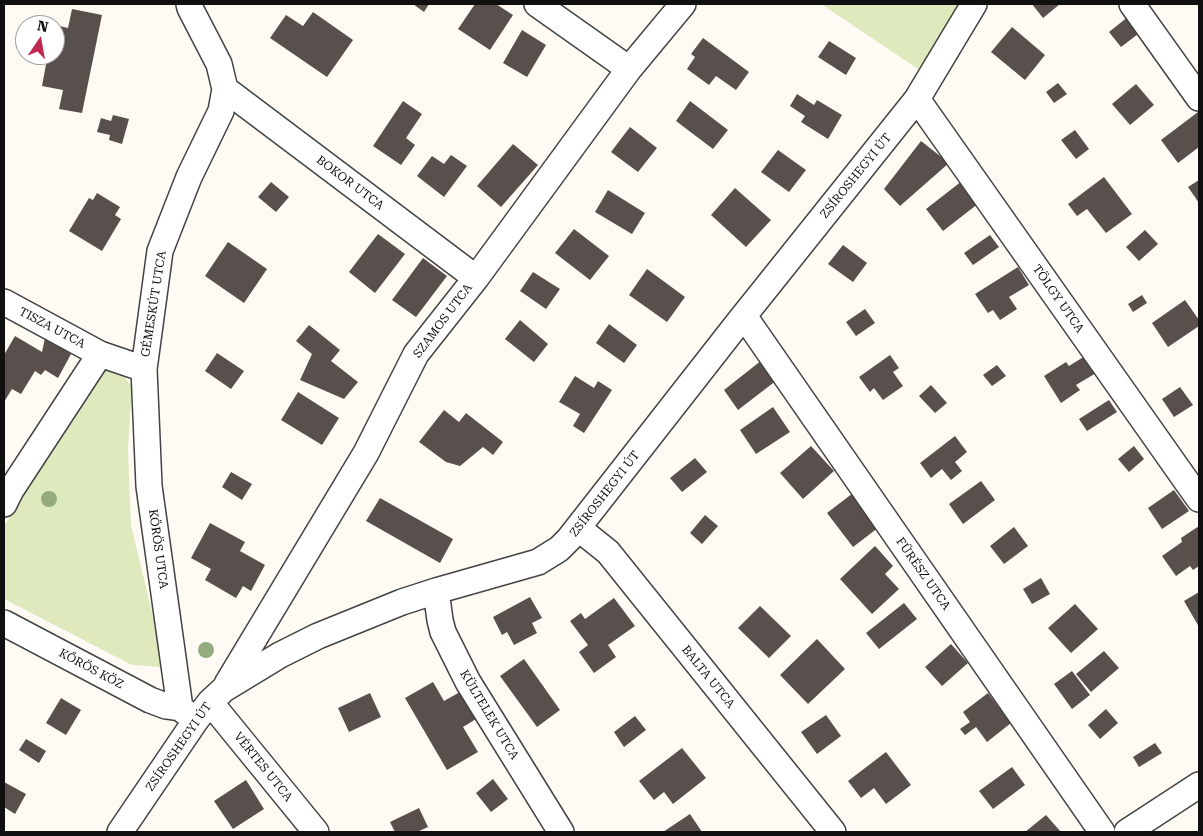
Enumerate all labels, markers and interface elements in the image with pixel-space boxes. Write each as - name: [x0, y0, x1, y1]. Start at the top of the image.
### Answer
- north arrow: [15, 15, 65, 65]
- text: N: [36, 17, 50, 35]
- street label: ZSÍROSHEGYI ÚT: [817, 131, 895, 221]
- street label: BOKOR UTCA: [313, 153, 387, 213]
- street label: GÉMESKÚT UTCA: [138, 250, 170, 358]
- street label: TÖLGY UTCA: [1029, 262, 1087, 336]
- street label: SZAMOS UTCA: [410, 281, 476, 361]
- street label: TISZA UTCA: [16, 304, 88, 352]
- street label: ZSÍROSHEGYI ÚT: [567, 448, 643, 540]
- street label: KŐRÖS UTCA: [145, 508, 171, 590]
- street label: FŰRÉSZ UTCA: [893, 535, 953, 613]
- street label: BALTA UTCA: [678, 643, 738, 711]
- street label: KŐRÖS KÖZ: [56, 646, 126, 692]
- street label: KÜLTELEK UTCA: [457, 668, 521, 762]
- street label: ZSÍROSHEGYI ÚT: [143, 700, 215, 794]
- street label: VÉRTES UTCA: [231, 729, 295, 805]

